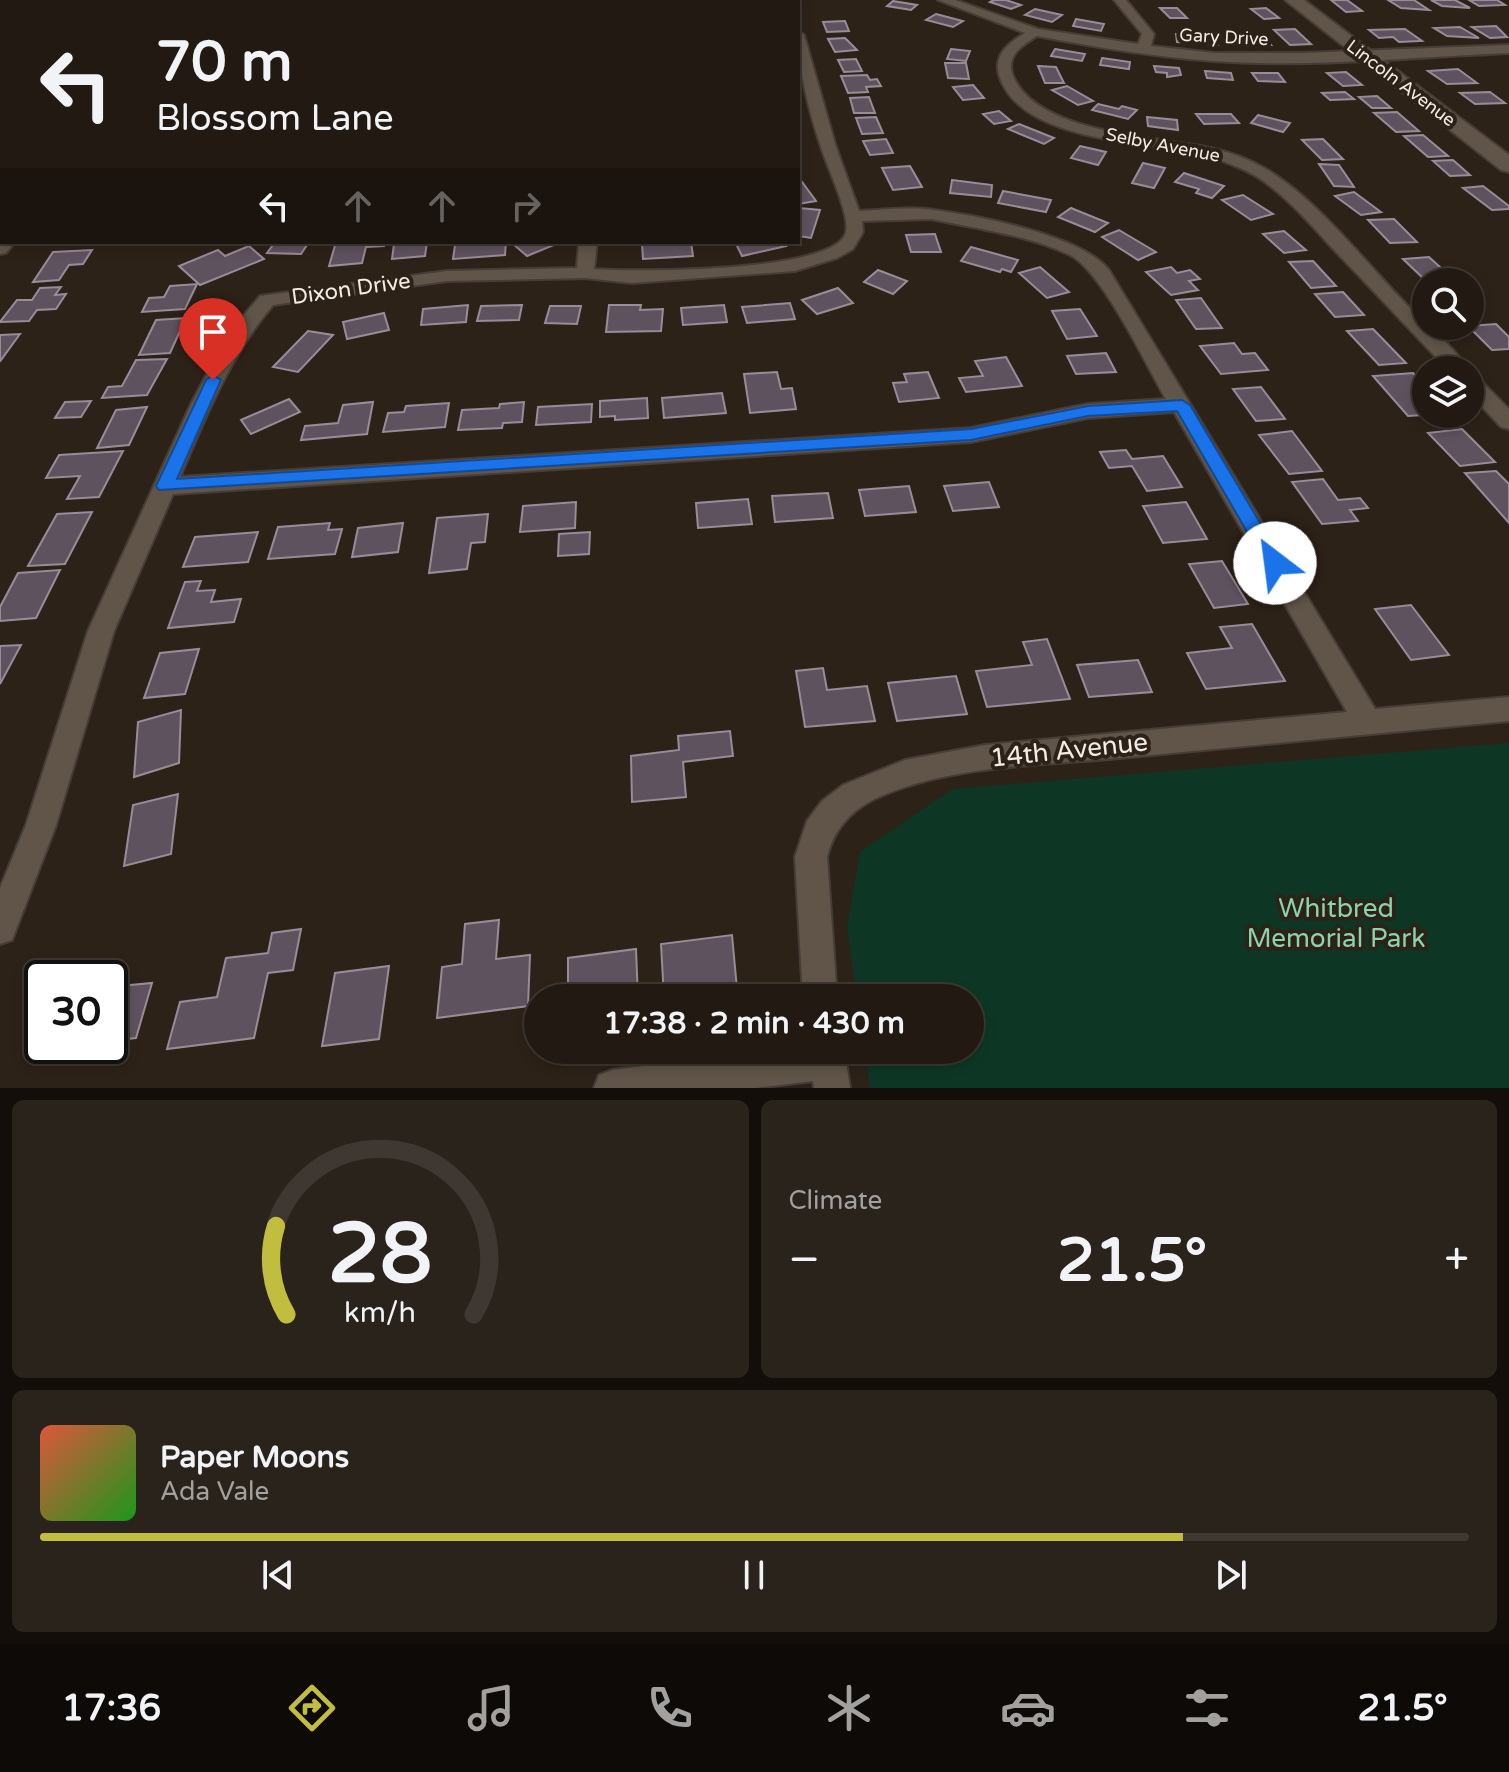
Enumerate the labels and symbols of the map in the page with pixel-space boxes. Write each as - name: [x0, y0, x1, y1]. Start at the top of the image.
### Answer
- street label: Gary Drive: [1179, 24, 1269, 50]
- street label: Lincoln Avenue: [1342, 35, 1460, 131]
- street label: Selby Avenue: [1104, 123, 1222, 167]
- street label: Dixon Drive: [290, 268, 412, 310]
- pin: [179, 298, 247, 380]
- position arrow: [1233, 521, 1317, 605]
- street label: 14th Avenue: [989, 726, 1149, 774]
- park label: Whitbred Memorial Park: [1247, 893, 1425, 954]
- speed limit sign: 30: [24, 960, 128, 1064]

